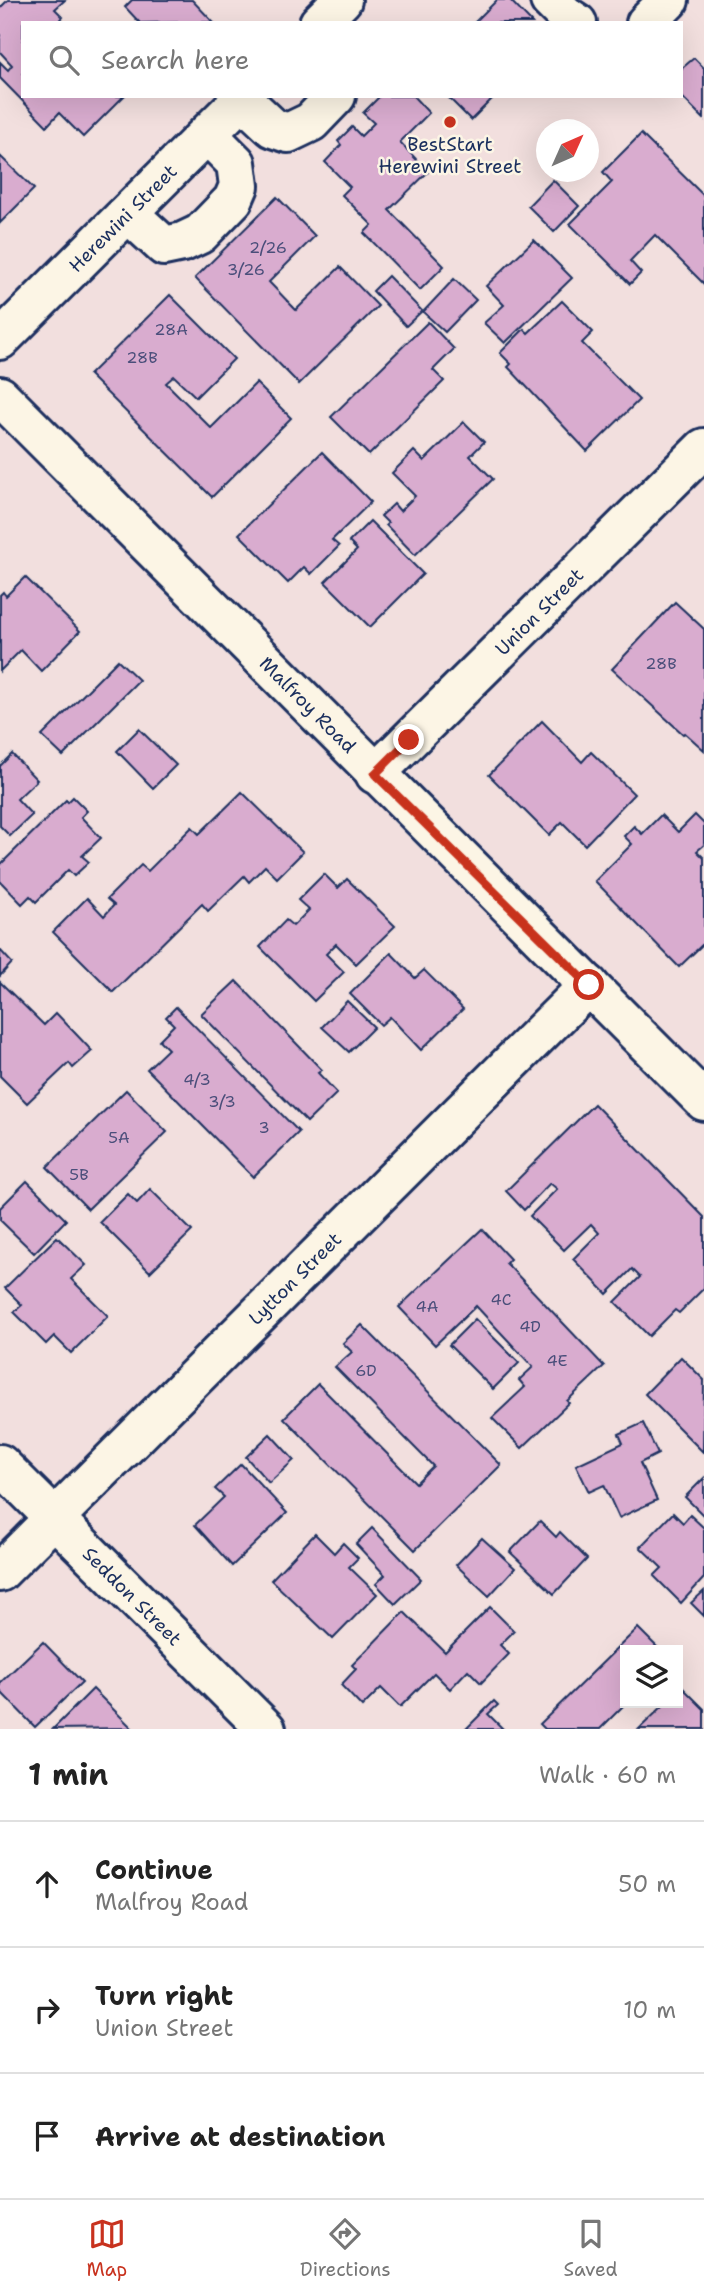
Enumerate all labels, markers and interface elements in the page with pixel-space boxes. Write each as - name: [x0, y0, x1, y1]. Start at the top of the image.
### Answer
- search box: [21, 21, 683, 98]
- icon: search: [45, 41, 83, 79]
- text: Search here: [101, 42, 250, 77]
- marker: BestStart Herewini Street: [442, 114, 458, 130]
- north arrow: [536, 119, 599, 182]
- place label: BestStart Herewini Street: [378, 132, 522, 179]
- street label: Herewini Street: [63, 159, 182, 278]
- house number: 2/26: [249, 237, 287, 258]
- house number: 3/26: [227, 259, 265, 280]
- house number: 28A: [154, 319, 188, 340]
- house number: 28B: [126, 347, 158, 368]
- street label: Union Street: [490, 563, 589, 661]
- street label: Malfroy Road: [254, 651, 361, 759]
- house number: 28B: [645, 653, 677, 674]
- route end: [393, 724, 424, 755]
- route start: [573, 969, 604, 1000]
- house number: 4/3: [183, 1069, 211, 1090]
- house number: 3/3: [208, 1091, 236, 1112]
- house number: 3: [258, 1117, 270, 1138]
- house number: 5A: [108, 1127, 130, 1148]
- house number: 5B: [69, 1164, 89, 1185]
- street label: Lytton Street: [243, 1227, 347, 1330]
- house number: 4C: [490, 1289, 512, 1310]
- house number: 4A: [416, 1296, 438, 1317]
- house number: 4D: [519, 1316, 541, 1337]
- house number: 4E: [546, 1350, 568, 1371]
- house number: 6D: [355, 1360, 377, 1381]
- street label: Seddon Street: [77, 1542, 187, 1651]
- map controls: [620, 1645, 683, 1708]
- button: layers: [620, 1645, 683, 1708]
- text: 1 min: [28, 1754, 108, 1795]
- text: Walk · 60 m: [539, 1760, 676, 1790]
- text: Continue: [95, 1852, 213, 1887]
- icon: ahead: [28, 1865, 66, 1903]
- text: 50 m: [618, 1869, 676, 1899]
- text: Malfroy Road: [95, 1887, 248, 1917]
- text: Turn right: [95, 1978, 233, 2013]
- icon: right: [28, 1991, 66, 2029]
- text: 10 m: [623, 1995, 676, 2025]
- text: Union Street: [95, 2013, 234, 2043]
- icon: arrive: [28, 2117, 66, 2155]
- text: Arrive at destination: [95, 2119, 385, 2154]
- tab: Map: [86, 2215, 127, 2282]
- tab: Directions: [300, 2215, 391, 2282]
- tab: Saved: [564, 2215, 618, 2282]

